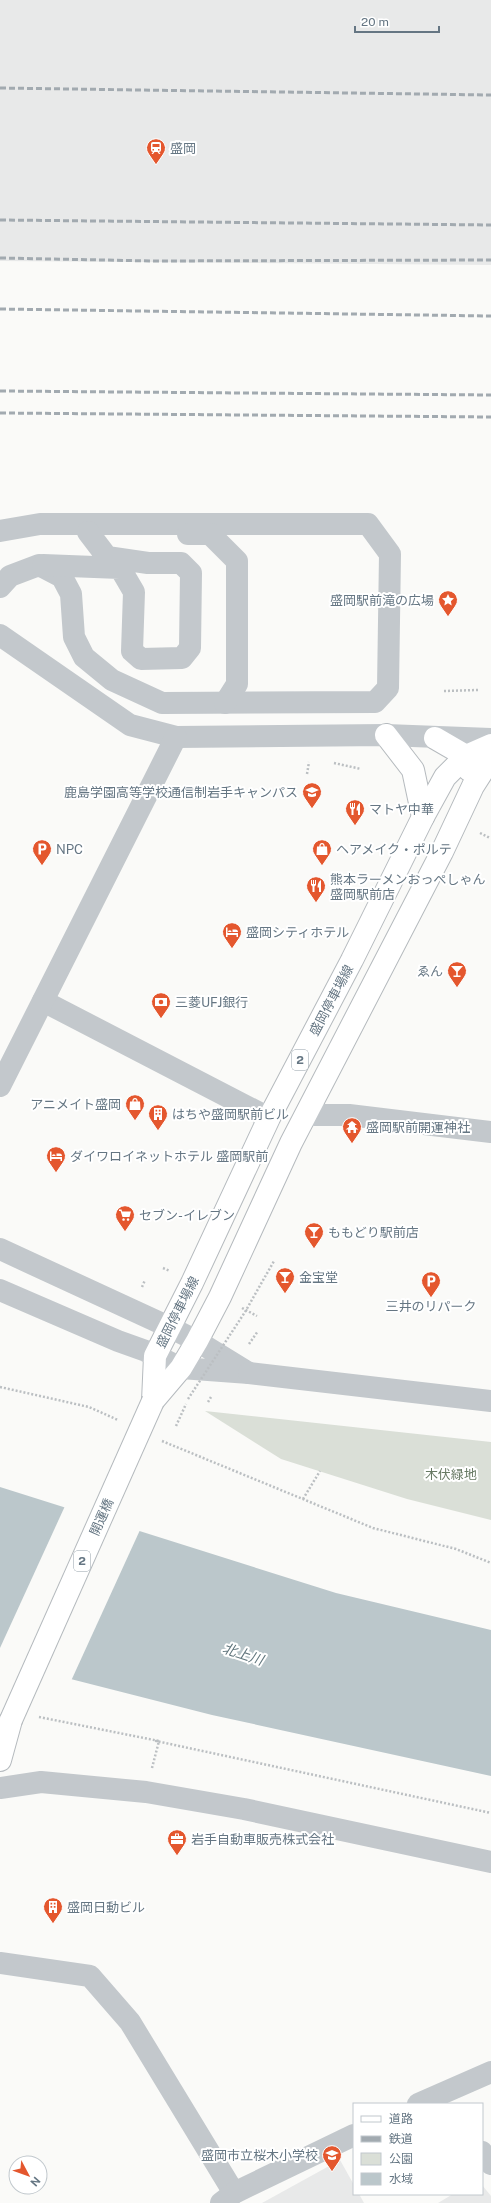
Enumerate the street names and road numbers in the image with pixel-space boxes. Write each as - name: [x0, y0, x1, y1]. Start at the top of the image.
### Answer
- street label: 盛岡停車場線: [307, 962, 356, 1038]
- road number: 2: [292, 1050, 308, 1070]
- street label: 盛岡停車場線: [153, 1274, 202, 1350]
- street label: 開運橋: [87, 1496, 116, 1538]
- road number: 2: [74, 1551, 90, 1571]

